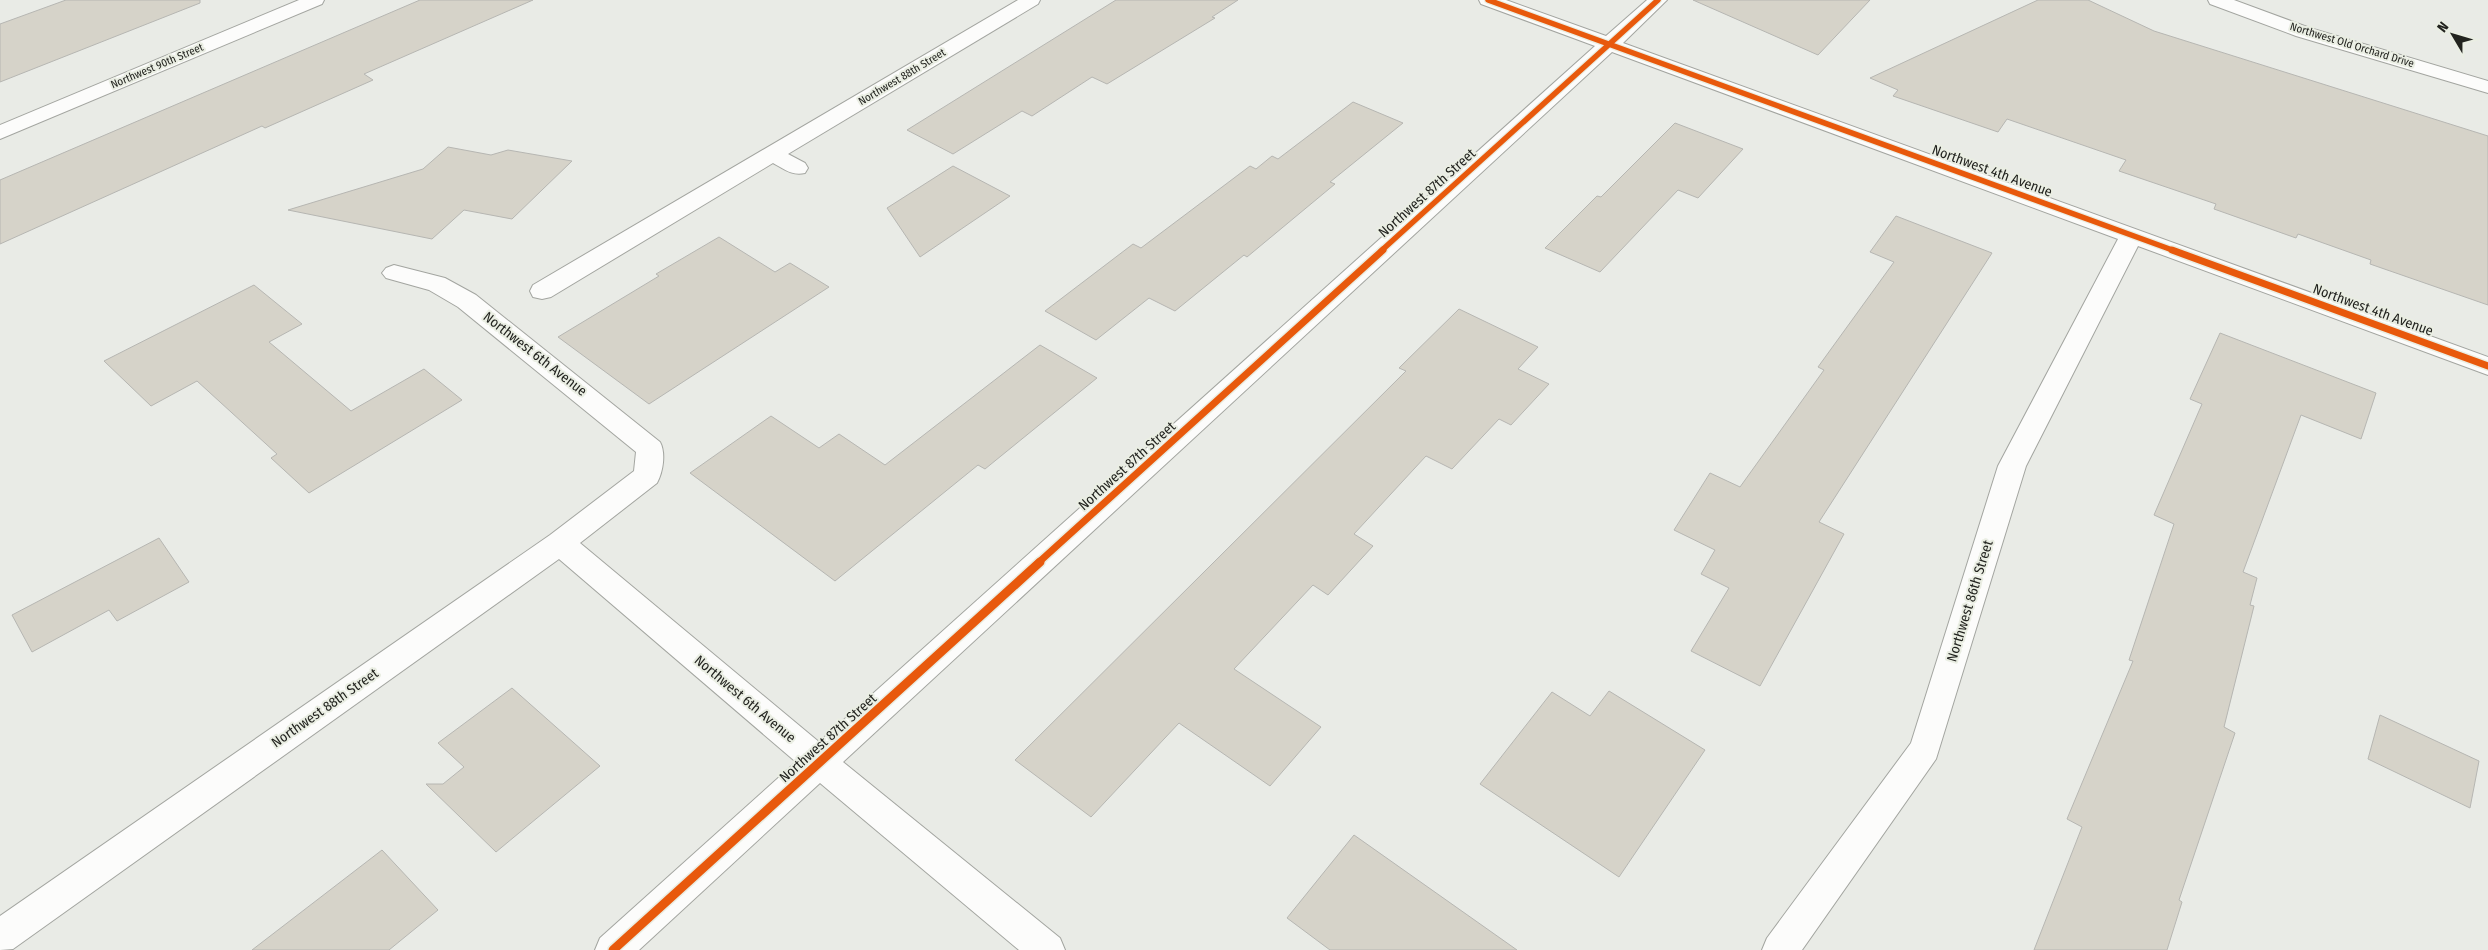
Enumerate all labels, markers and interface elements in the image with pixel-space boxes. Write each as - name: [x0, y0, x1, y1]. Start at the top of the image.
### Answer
- north arrow: [2428, 10, 2478, 60]
- text: N: [2434, 19, 2452, 36]
- street label: Northwest Old Orchard Drive: [2288, 20, 2416, 70]
- street label: Northwest 90th Street: [109, 40, 206, 91]
- street label: Northwest 88th Street: [856, 46, 948, 108]
- street label: Northwest 4th Avenue: [1930, 141, 2055, 201]
- street label: Northwest 87th Street: [1375, 145, 1479, 241]
- street label: Northwest 4th Avenue: [2311, 280, 2436, 340]
- street label: Northwest 6th Avenue: [480, 308, 590, 400]
- street label: Northwest 87th Street: [1075, 418, 1179, 514]
- street label: Northwest 86th Street: [1943, 538, 1997, 664]
- street label: Northwest 6th Avenue: [691, 652, 799, 746]
- street label: Northwest 88th Street: [268, 665, 382, 751]
- street label: Northwest 87th Street: [776, 690, 880, 786]

